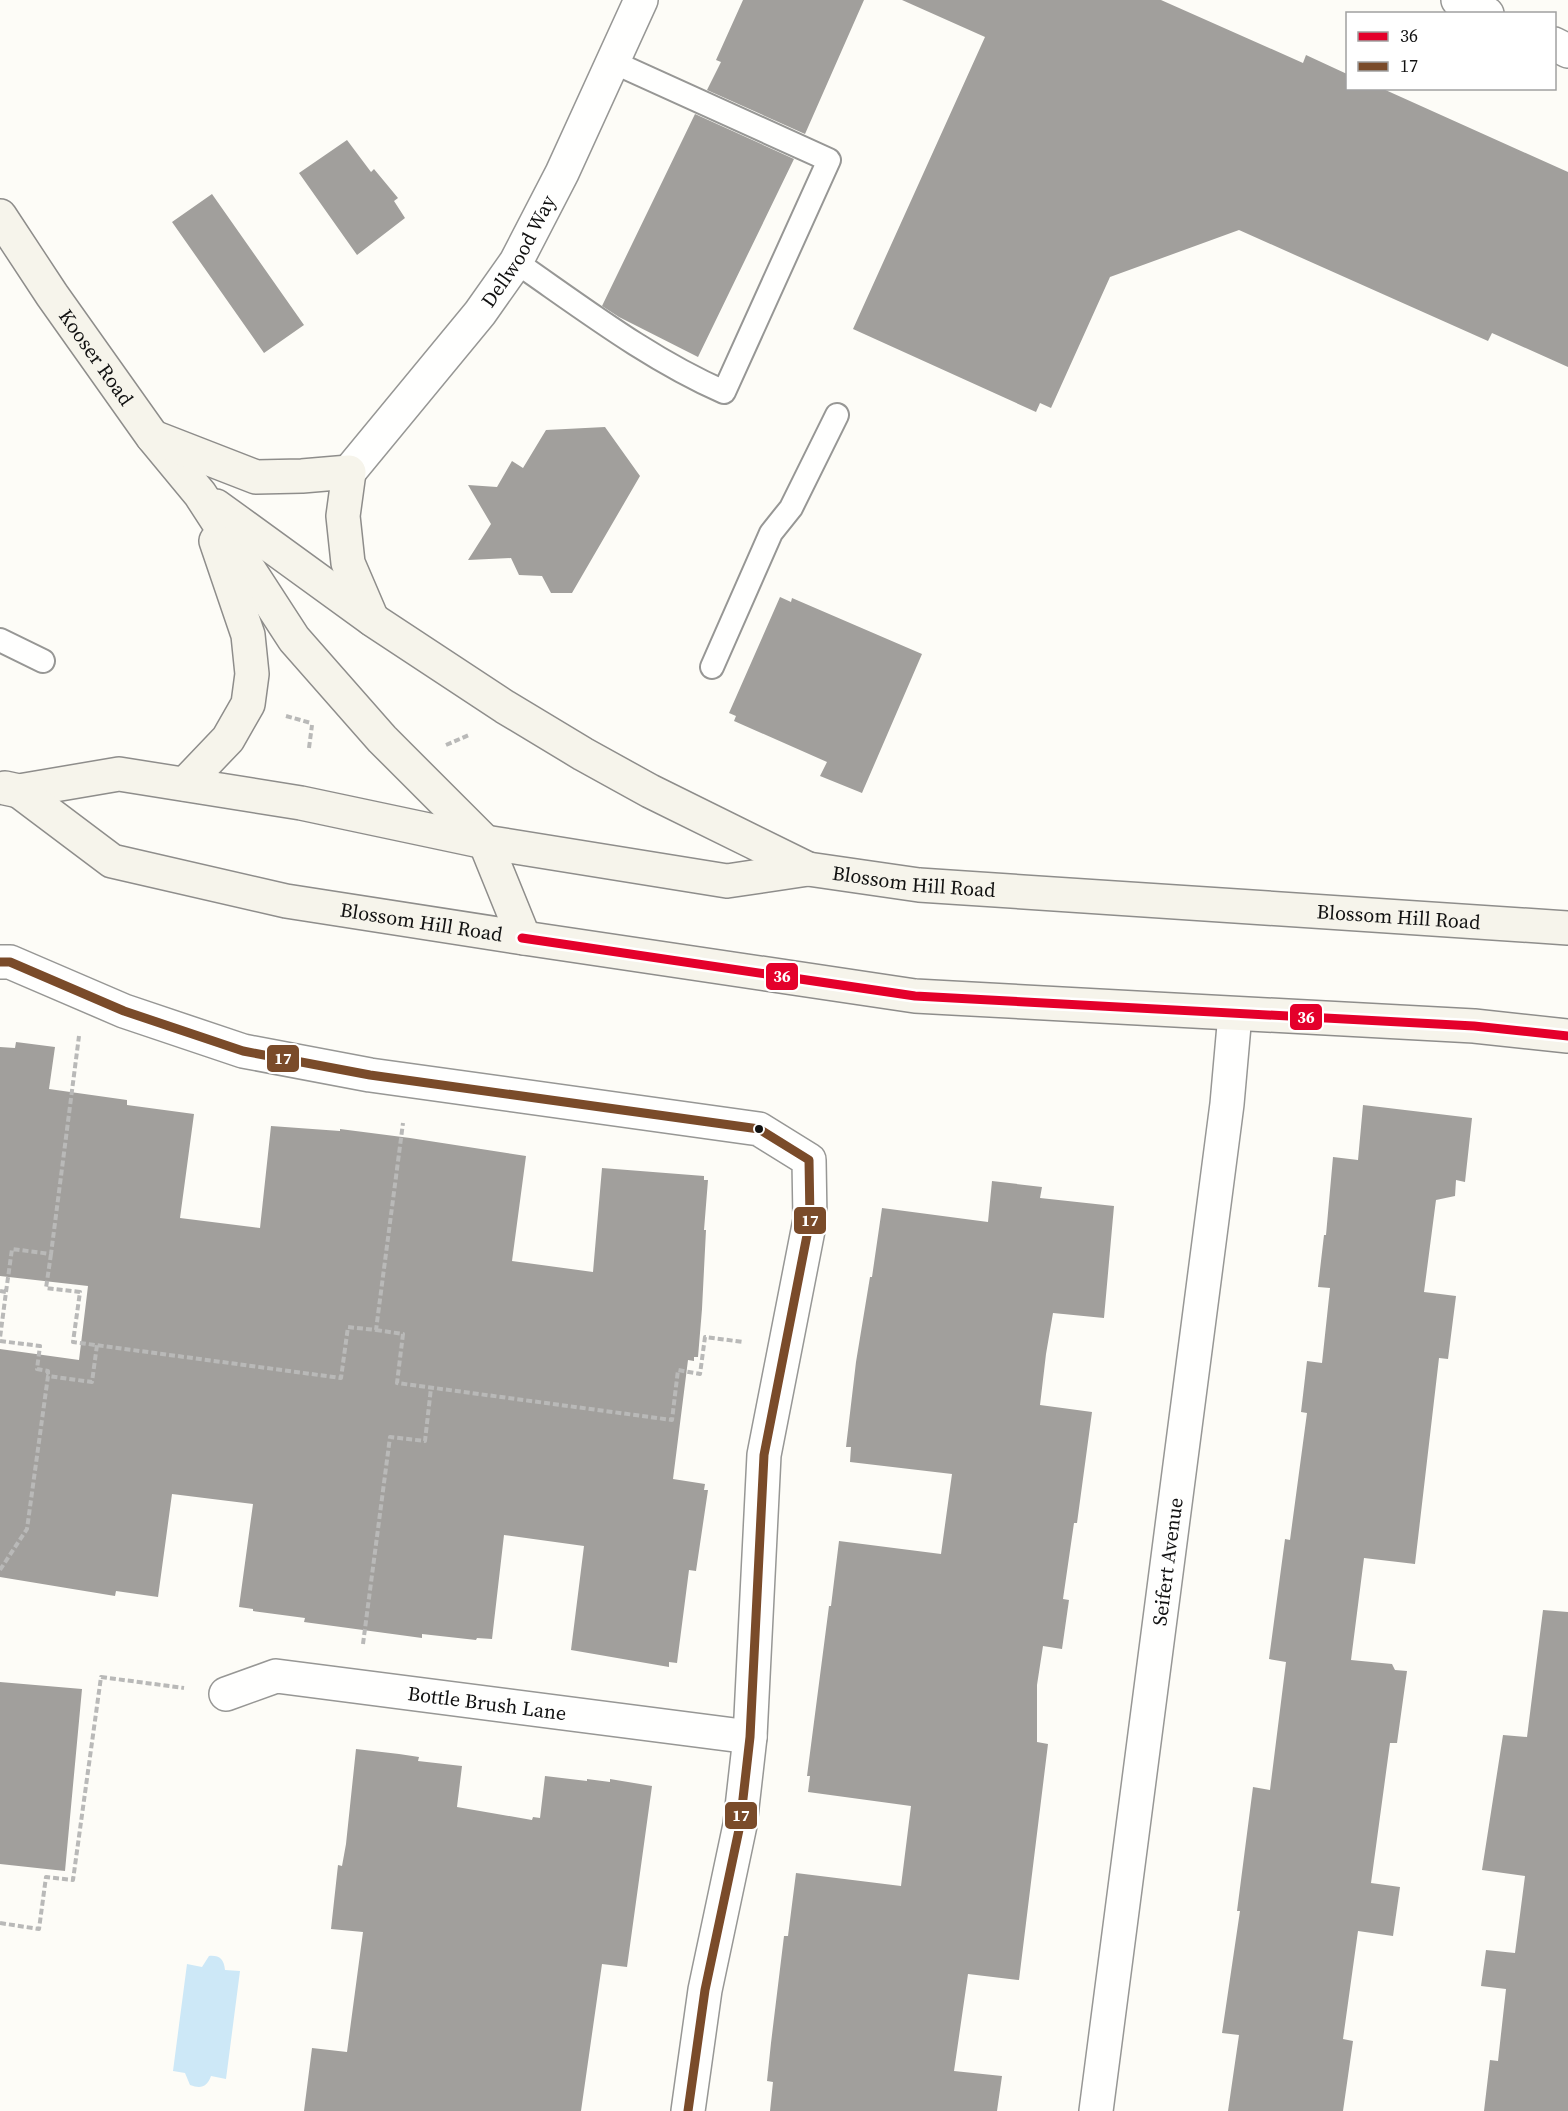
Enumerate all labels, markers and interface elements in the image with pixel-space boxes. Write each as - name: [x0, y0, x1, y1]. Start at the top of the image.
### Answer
- legend: [1346, 12, 1556, 90]
- text: 36: [1400, 23, 1418, 48]
- text: 17: [1400, 53, 1418, 78]
- street label: Dellwood Way: [474, 189, 563, 313]
- street label: Kooser Road: [52, 303, 140, 412]
- street label: Blossom Hill Road: [831, 859, 997, 904]
- street label: Blossom Hill Road: [338, 896, 505, 949]
- street label: Blossom Hill Road: [1316, 897, 1482, 936]
- line badge: 36: [765, 962, 799, 991]
- text: 36: [773, 965, 791, 987]
- line badge: 36: [1289, 1003, 1323, 1031]
- text: 36: [1297, 1006, 1315, 1028]
- line badge: 17: [266, 1044, 300, 1073]
- text: 17: [274, 1047, 292, 1069]
- unlabelled marker: [753, 1123, 765, 1135]
- line badge: 17: [793, 1206, 827, 1235]
- text: 17: [801, 1209, 819, 1231]
- street label: Seifert Avenue: [1145, 1496, 1190, 1627]
- street label: Bottle Brush Lane: [406, 1679, 568, 1727]
- line badge: 17: [724, 1801, 758, 1830]
- text: 17: [732, 1804, 750, 1826]

